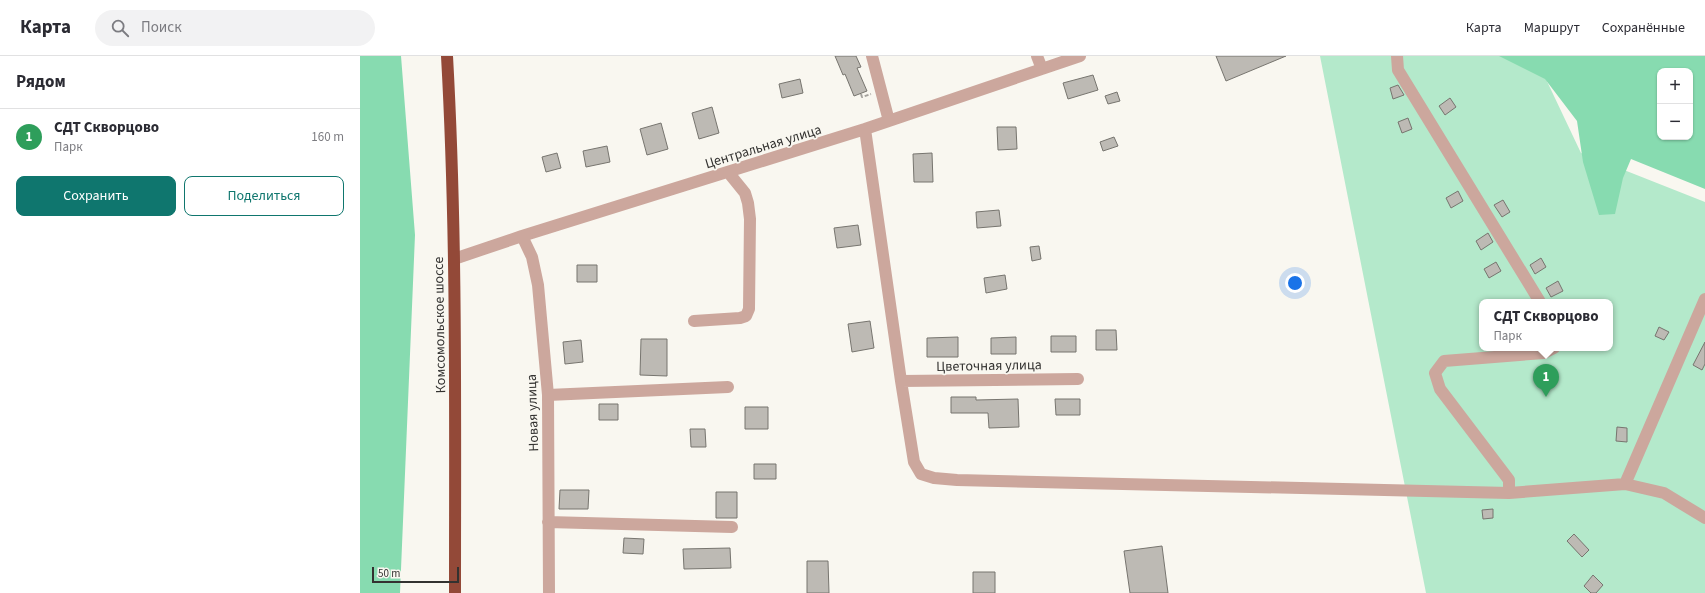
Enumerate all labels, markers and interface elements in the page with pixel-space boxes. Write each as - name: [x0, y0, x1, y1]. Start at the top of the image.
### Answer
- search box: [95, 10, 375, 46]
- text: Карта: [20, 14, 71, 41]
- icon: search: [109, 17, 131, 39]
- text: Поиск: [141, 17, 182, 38]
- text: Карта: [1466, 18, 1502, 38]
- text: Маршрут: [1524, 18, 1580, 38]
- text: Сохранённые: [1602, 18, 1685, 38]
- map controls: [1657, 68, 1693, 140]
- button: +: [1657, 68, 1693, 104]
- text: Рядом: [16, 70, 66, 94]
- button: −: [1657, 104, 1693, 140]
- text: СДТ Скворцово: [54, 117, 159, 138]
- street label: Центральная улица: [703, 120, 824, 174]
- text: 1: [26, 128, 32, 146]
- text: 160 m: [311, 128, 344, 146]
- text: Парк: [54, 138, 83, 156]
- button: Сохранить: [16, 176, 176, 216]
- button: Поделиться: [184, 176, 344, 216]
- street label: Комсомольское шоссе: [429, 257, 451, 393]
- your location: [1285, 273, 1305, 293]
- popup: [1479, 299, 1613, 351]
- text: СДТ Скворцово: [1493, 306, 1599, 327]
- text: Парк: [1493, 327, 1522, 345]
- street label: Цветочная улица: [936, 355, 1042, 377]
- pin: 1: [1533, 364, 1559, 397]
- street label: Новая улица: [522, 374, 544, 452]
- scale bar: [372, 565, 459, 584]
- text: 50 m: [378, 566, 400, 581]

